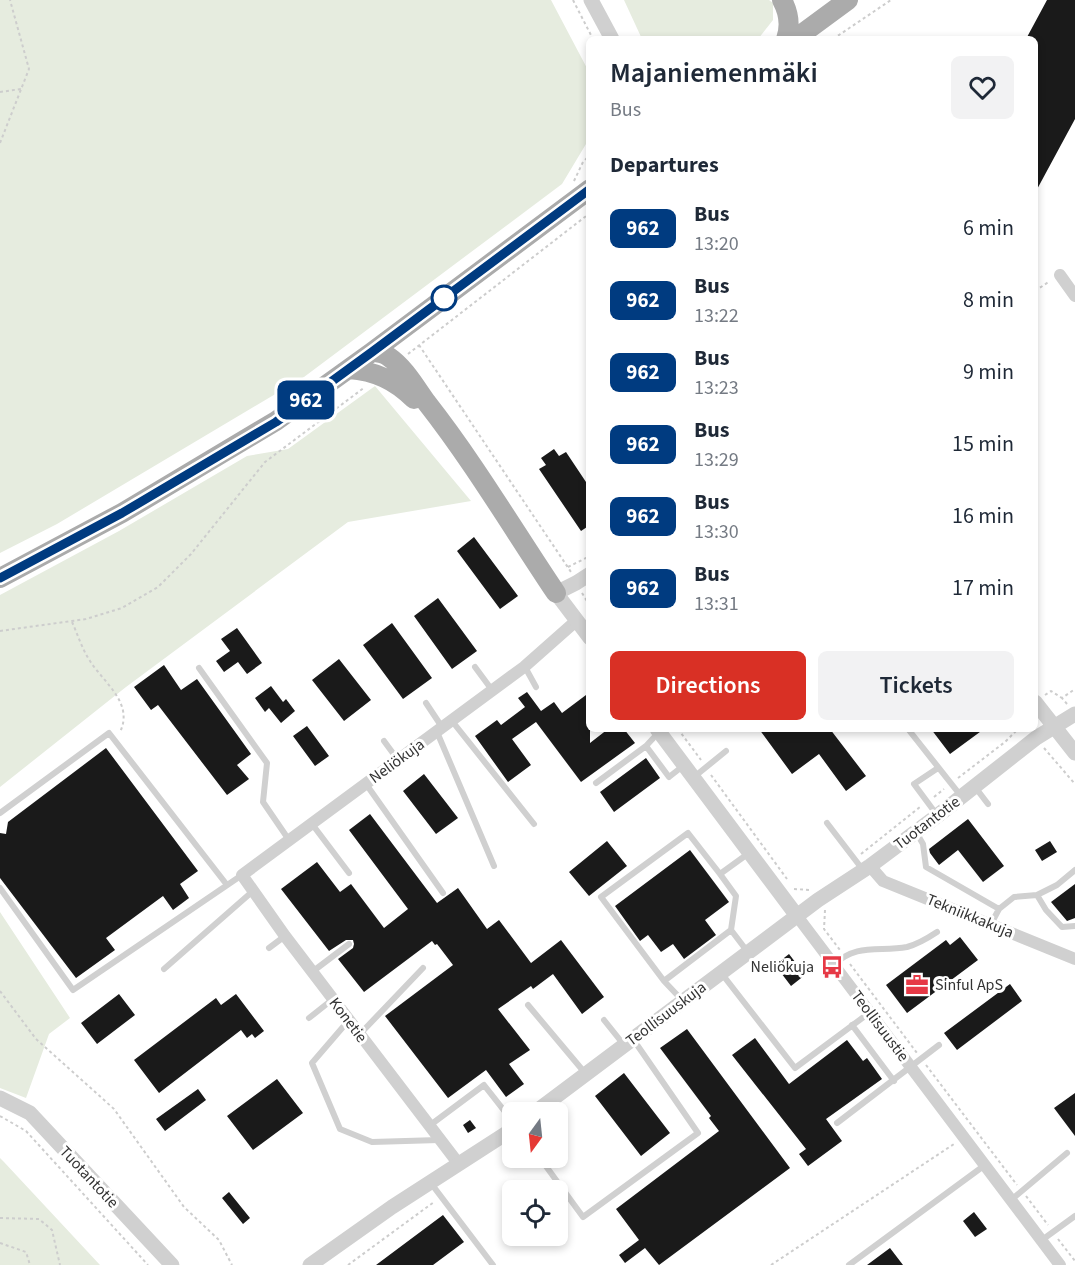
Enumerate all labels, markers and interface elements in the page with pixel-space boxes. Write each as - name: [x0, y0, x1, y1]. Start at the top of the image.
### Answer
- text: Majaniemenmäki: [610, 53, 818, 93]
- button: heart: [951, 56, 1014, 119]
- text: Bus: [610, 96, 641, 124]
- text: Departures: [610, 149, 719, 181]
- text: Bus: [694, 198, 730, 230]
- text: 6 min: [963, 212, 1014, 244]
- text: 962: [626, 213, 660, 243]
- text: 13:20: [694, 230, 739, 258]
- text: Bus: [694, 270, 730, 302]
- text: 8 min: [963, 284, 1014, 316]
- unlabelled marker: [431, 285, 457, 311]
- text: 962: [626, 285, 660, 315]
- text: 13:22: [694, 302, 739, 330]
- text: Bus: [694, 342, 730, 374]
- text: 9 min: [963, 356, 1014, 388]
- text: 962: [626, 357, 660, 387]
- text: 13:23: [694, 374, 739, 402]
- line badge: 962: [272, 380, 340, 420]
- text: 962: [289, 385, 323, 415]
- text: Bus: [694, 414, 730, 446]
- text: 15 min: [952, 428, 1014, 460]
- text: 962: [626, 429, 660, 459]
- text: 13:29: [694, 446, 739, 474]
- text: Bus: [694, 486, 730, 518]
- text: 16 min: [952, 500, 1014, 532]
- text: 962: [626, 501, 660, 531]
- text: 13:30: [694, 518, 739, 546]
- text: Bus: [694, 558, 730, 590]
- text: 17 min: [952, 572, 1014, 604]
- text: 962: [626, 573, 660, 603]
- text: 13:31: [694, 590, 739, 618]
- button: Directions: [610, 651, 806, 720]
- button: Tickets: [818, 651, 1014, 720]
- street label: Neliökuja: [365, 733, 429, 789]
- street label: Tuotantotie: [889, 791, 965, 855]
- street label: Tekniikkakuja: [923, 889, 1017, 943]
- bus stop icon: Neliökuja: [819, 954, 845, 980]
- place label: Neliökuja: [751, 956, 814, 978]
- office icon: Sinful ApS: [904, 972, 930, 998]
- place label: Sinful ApS: [935, 974, 1003, 996]
- street label: Teollisuuskuja: [621, 976, 711, 1052]
- street label: Teollisuustie: [846, 986, 914, 1066]
- street label: Konetie: [324, 993, 372, 1047]
- north arrow: [502, 1102, 568, 1168]
- map controls: [502, 1102, 568, 1246]
- street label: Tuotantotie: [54, 1141, 124, 1213]
- button: locate: [502, 1180, 568, 1246]

